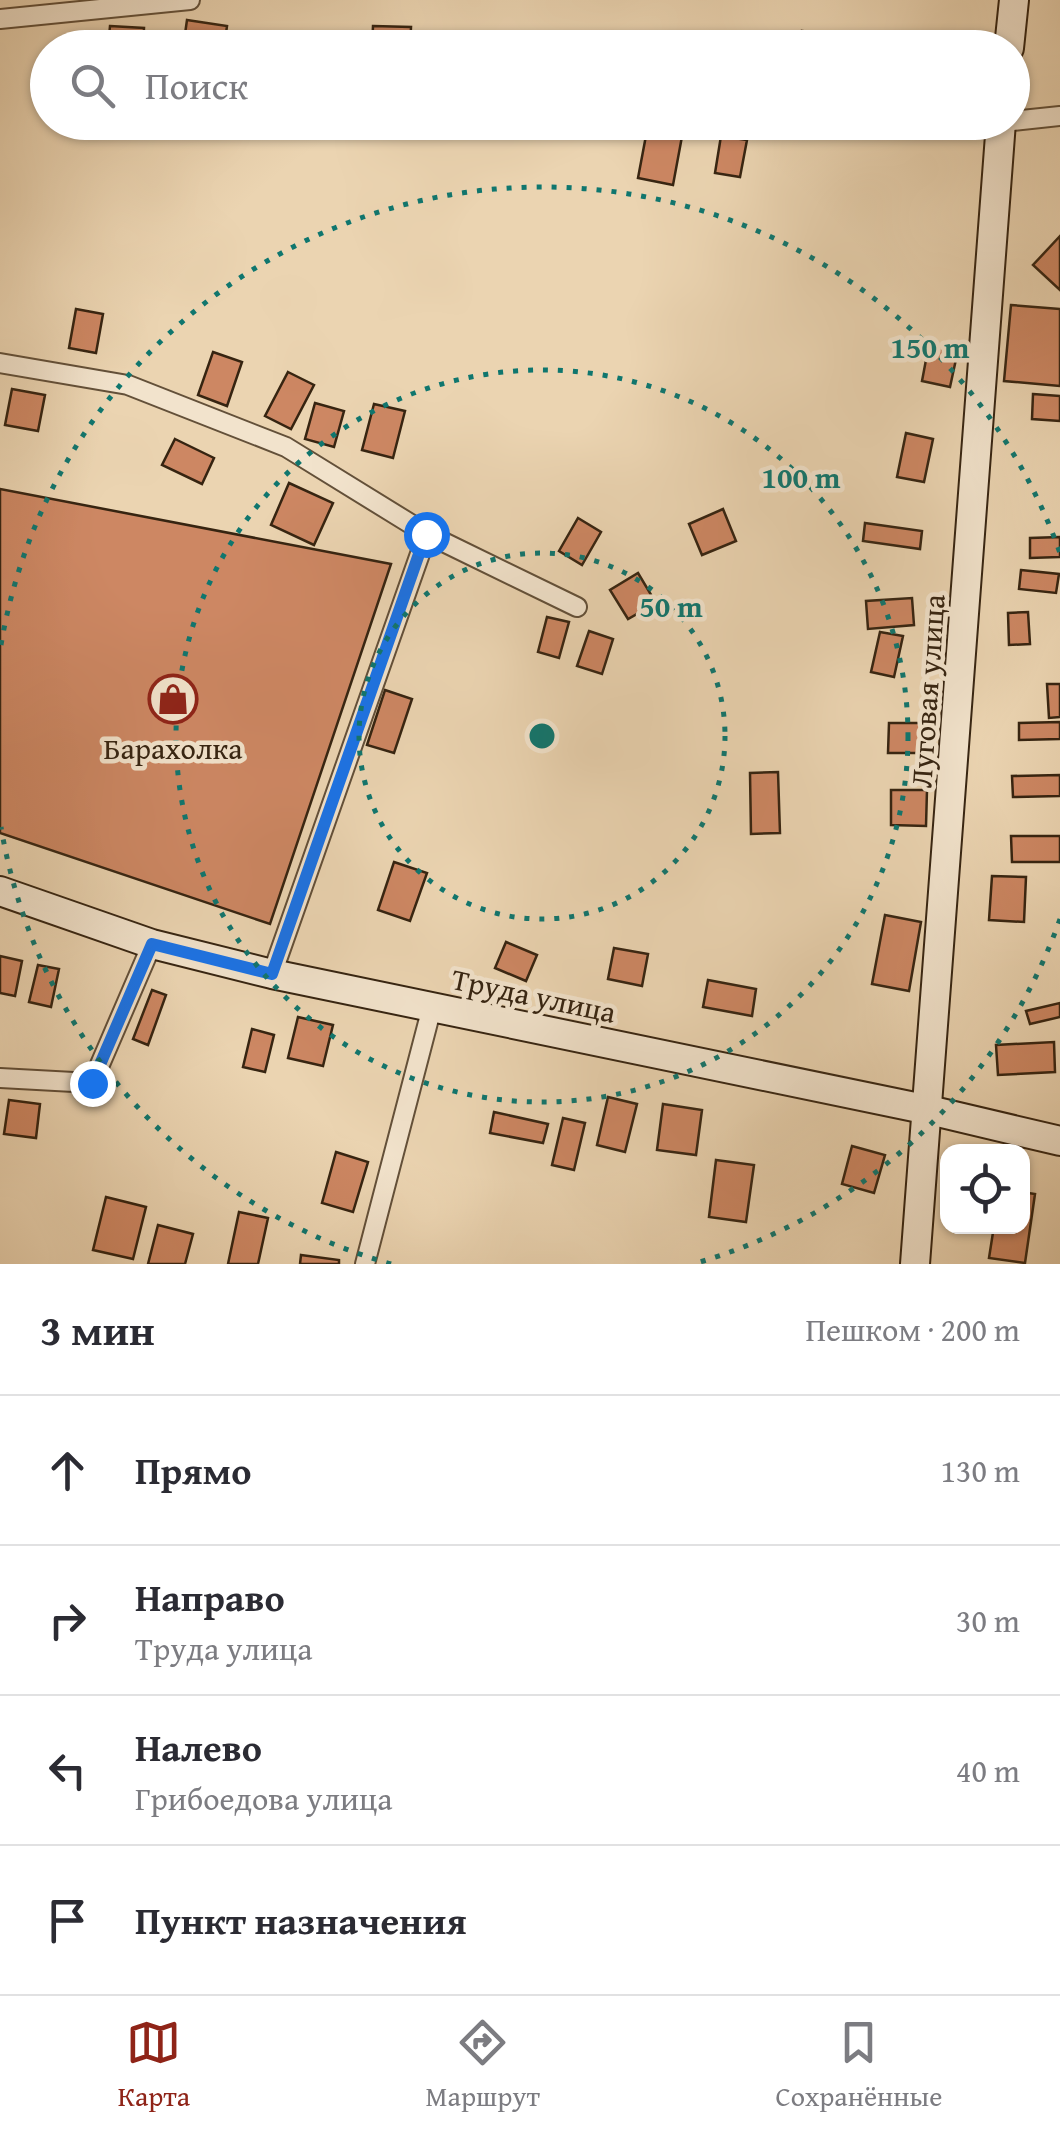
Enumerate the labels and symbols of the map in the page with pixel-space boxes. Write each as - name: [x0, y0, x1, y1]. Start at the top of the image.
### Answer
- text: 150 m: [891, 325, 970, 369]
- text: 100 m: [762, 455, 841, 499]
- route start: [404, 512, 450, 558]
- text: 50 m: [639, 584, 703, 628]
- street label: Луговая улица: [898, 592, 956, 789]
- shop icon: Барахолка: [147, 673, 199, 725]
- centre of rings: [524, 718, 560, 754]
- place label: Барахолка: [104, 726, 243, 770]
- street label: Труда улица: [448, 956, 621, 1034]
- route end: [70, 1061, 116, 1107]

